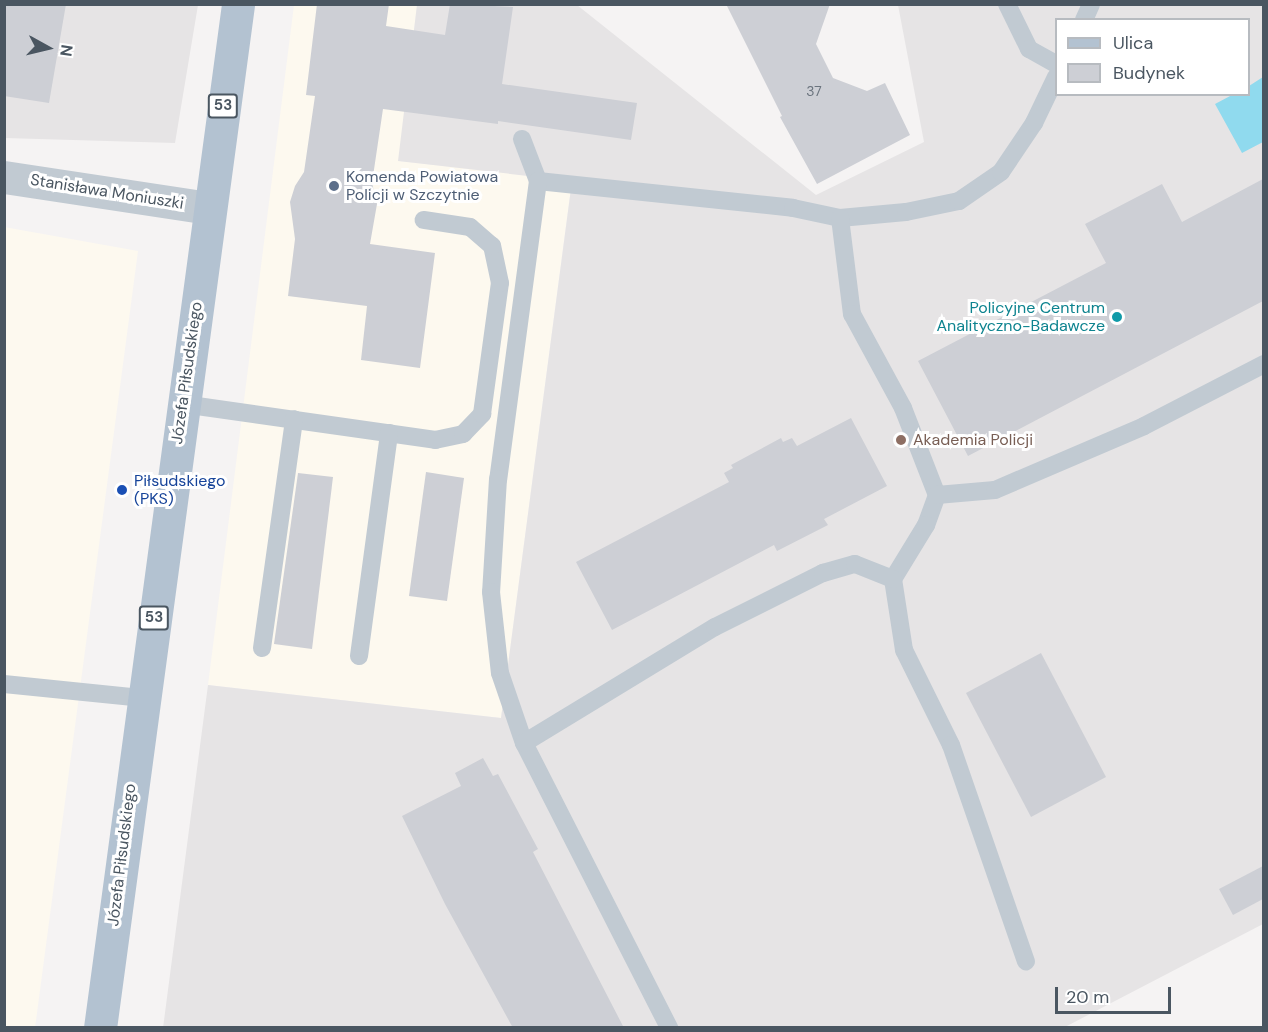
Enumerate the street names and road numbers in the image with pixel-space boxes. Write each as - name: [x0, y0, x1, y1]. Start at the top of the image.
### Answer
- road number: 53: [206, 94, 240, 118]
- street label: Stanisława Moniuszki: [29, 170, 185, 214]
- street label: Józefa Piłsudskiego: [168, 301, 206, 445]
- road number: 53: [138, 606, 170, 630]
- street label: Józefa Piłsudskiego: [104, 783, 140, 927]

